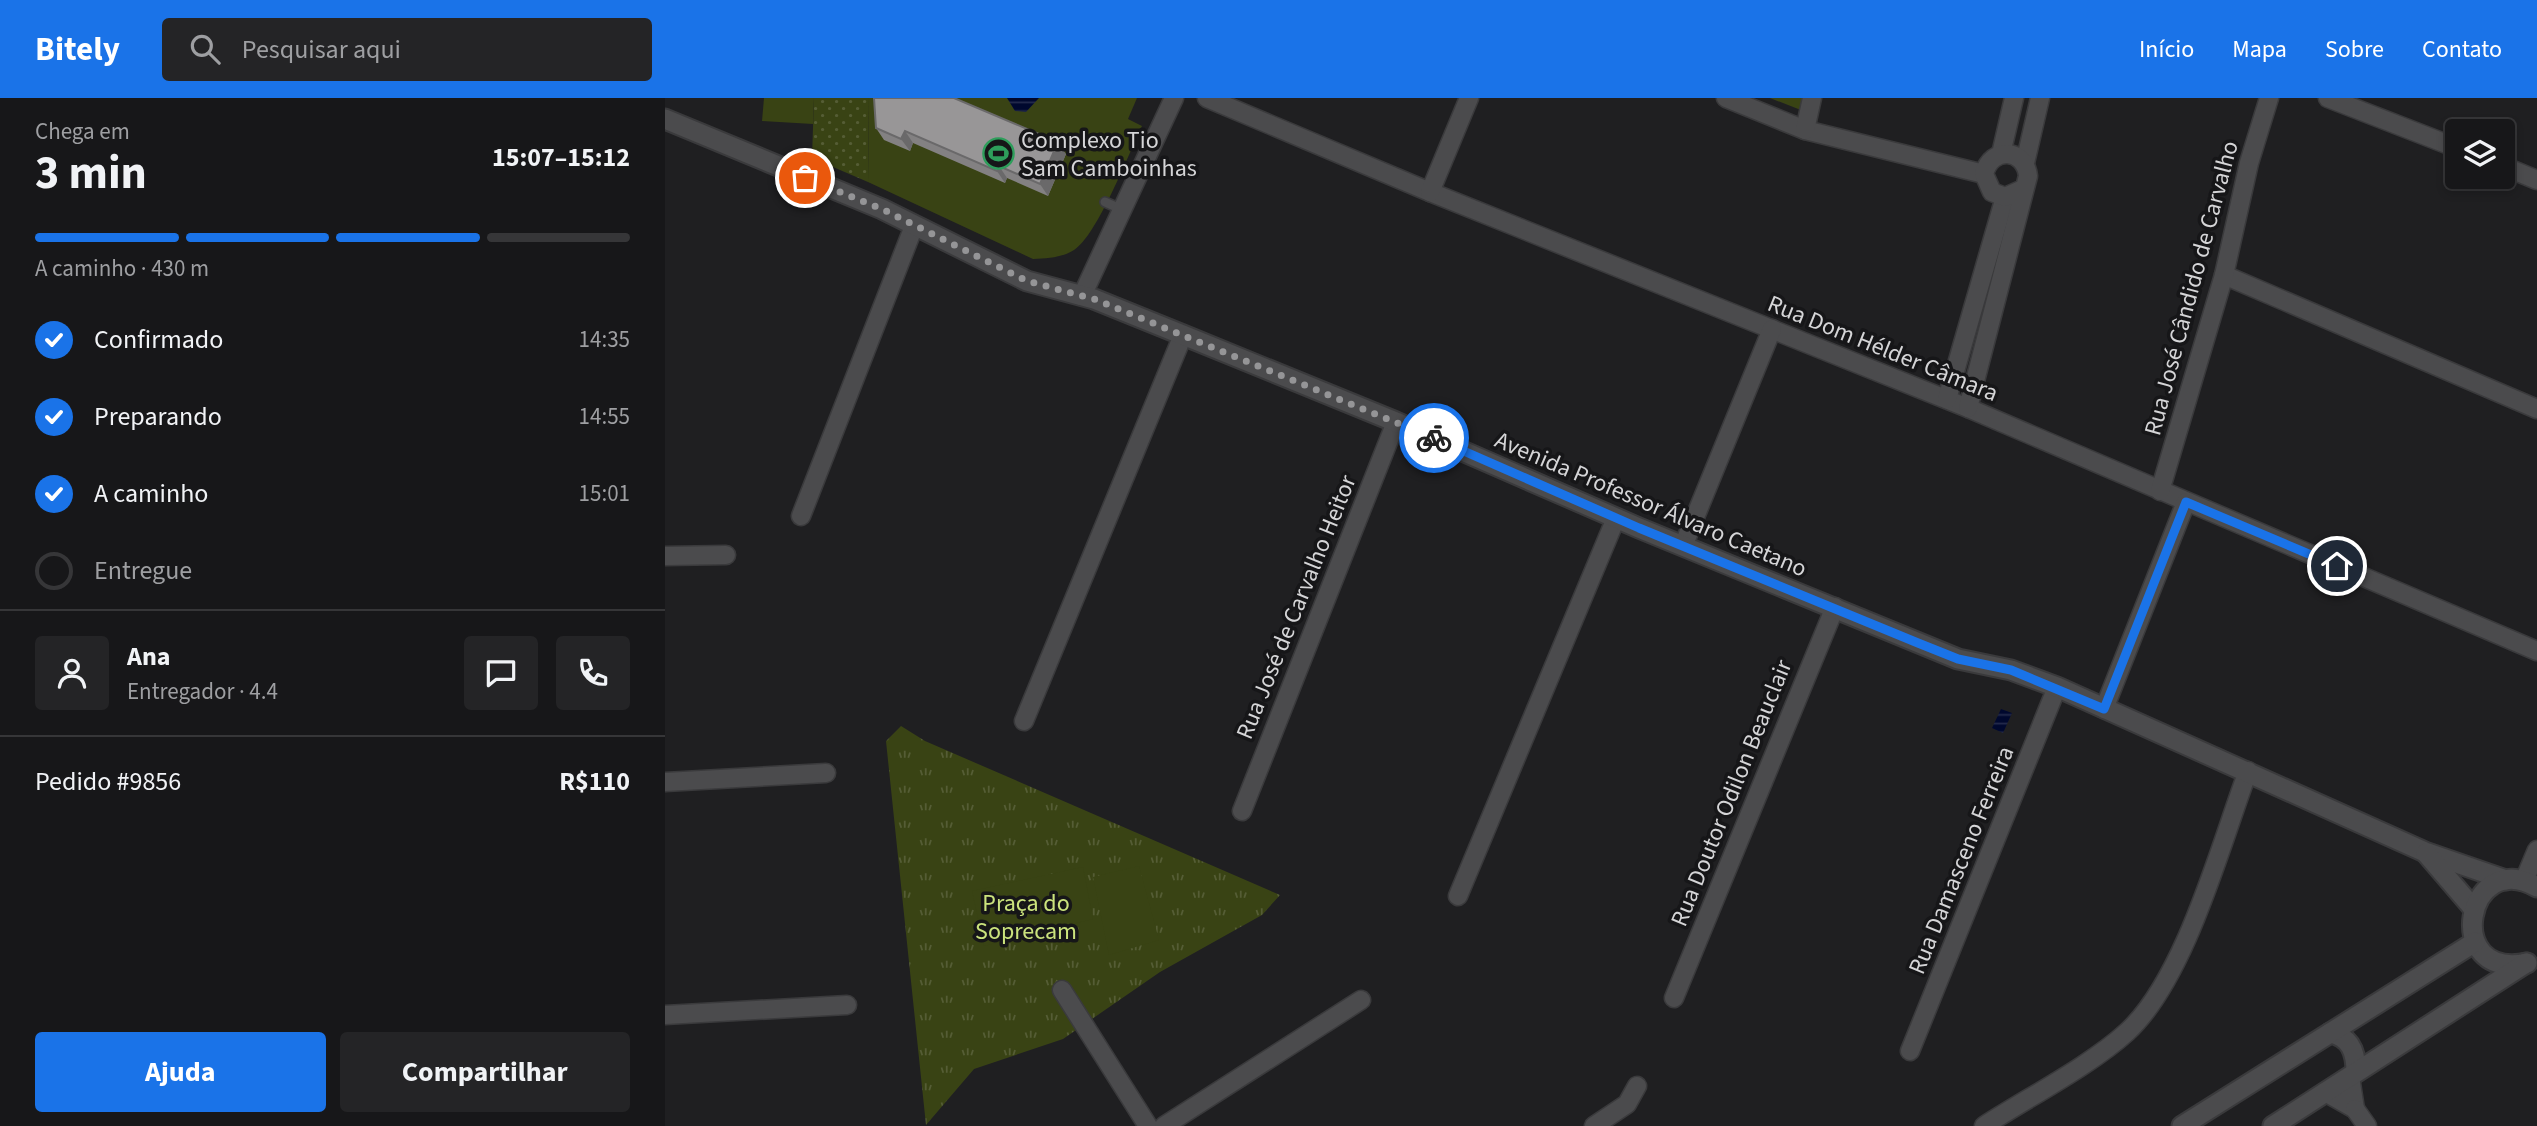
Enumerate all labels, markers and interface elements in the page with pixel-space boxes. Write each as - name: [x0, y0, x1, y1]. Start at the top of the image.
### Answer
- search box: [162, 18, 652, 81]
- text: Bitely: [35, 26, 120, 73]
- icon: search: [186, 30, 224, 68]
- text: Pesquisar aqui: [242, 31, 401, 68]
- text: Início: [2139, 32, 2194, 67]
- text: Mapa: [2232, 32, 2287, 67]
- text: Sobre: [2325, 32, 2384, 67]
- text: Contato: [2422, 32, 2502, 67]
- text: Chega em: [35, 115, 130, 148]
- map controls: [2445, 119, 2515, 189]
- button: layers: [2445, 119, 2515, 189]
- place label: Complexo Tio Sam Camboinhas: [1021, 123, 1197, 186]
- sports icon: Complexo Tio Sam Camboinhas: [981, 137, 1015, 171]
- street label: Rua José Cândido de Carvalho: [2135, 137, 2248, 439]
- text: 15:07–15:12: [492, 139, 630, 176]
- text: 3 min: [35, 141, 147, 206]
- pin: [775, 148, 835, 208]
- icon: bag: [786, 159, 824, 197]
- text: A caminho · 430 m: [35, 252, 209, 285]
- street label: Rua Dom Hélder Câmara: [1762, 286, 2003, 411]
- icon: check: [35, 321, 73, 359]
- text: Confirmado: [94, 321, 223, 358]
- text: 14:35: [579, 323, 630, 356]
- icon: check: [35, 398, 73, 436]
- text: Preparando: [94, 398, 222, 435]
- text: 14:55: [579, 400, 630, 433]
- courier: [1399, 403, 1469, 473]
- icon: bike: [1415, 419, 1453, 457]
- street label: Avenida Professor Álvaro Caetano: [1489, 423, 1812, 586]
- street label: Rua José de Carvalho Heitor: [1227, 469, 1366, 744]
- icon: check: [35, 475, 73, 513]
- text: A caminho: [94, 475, 208, 512]
- text: 15:01: [579, 477, 630, 510]
- pin: [2307, 536, 2367, 596]
- icon: home: [2318, 547, 2356, 585]
- text: Entregue: [94, 552, 192, 589]
- button: person: [35, 636, 109, 710]
- button: chat: [464, 636, 538, 710]
- button: phone: [556, 636, 630, 710]
- text: Ana: [127, 638, 170, 675]
- street label: Rua Doutor Odilon Beauclair: [1662, 654, 1801, 932]
- text: Entregador · 4.4: [127, 675, 278, 708]
- street label: Rua Damasceno Ferreira: [1900, 741, 2023, 980]
- text: Pedido #9856: [35, 763, 181, 800]
- text: R$110: [559, 763, 630, 800]
- park label: Praça do Soprecam: [975, 886, 1077, 949]
- button: Ajuda: [35, 1032, 326, 1112]
- button: Compartilhar: [340, 1032, 630, 1112]

